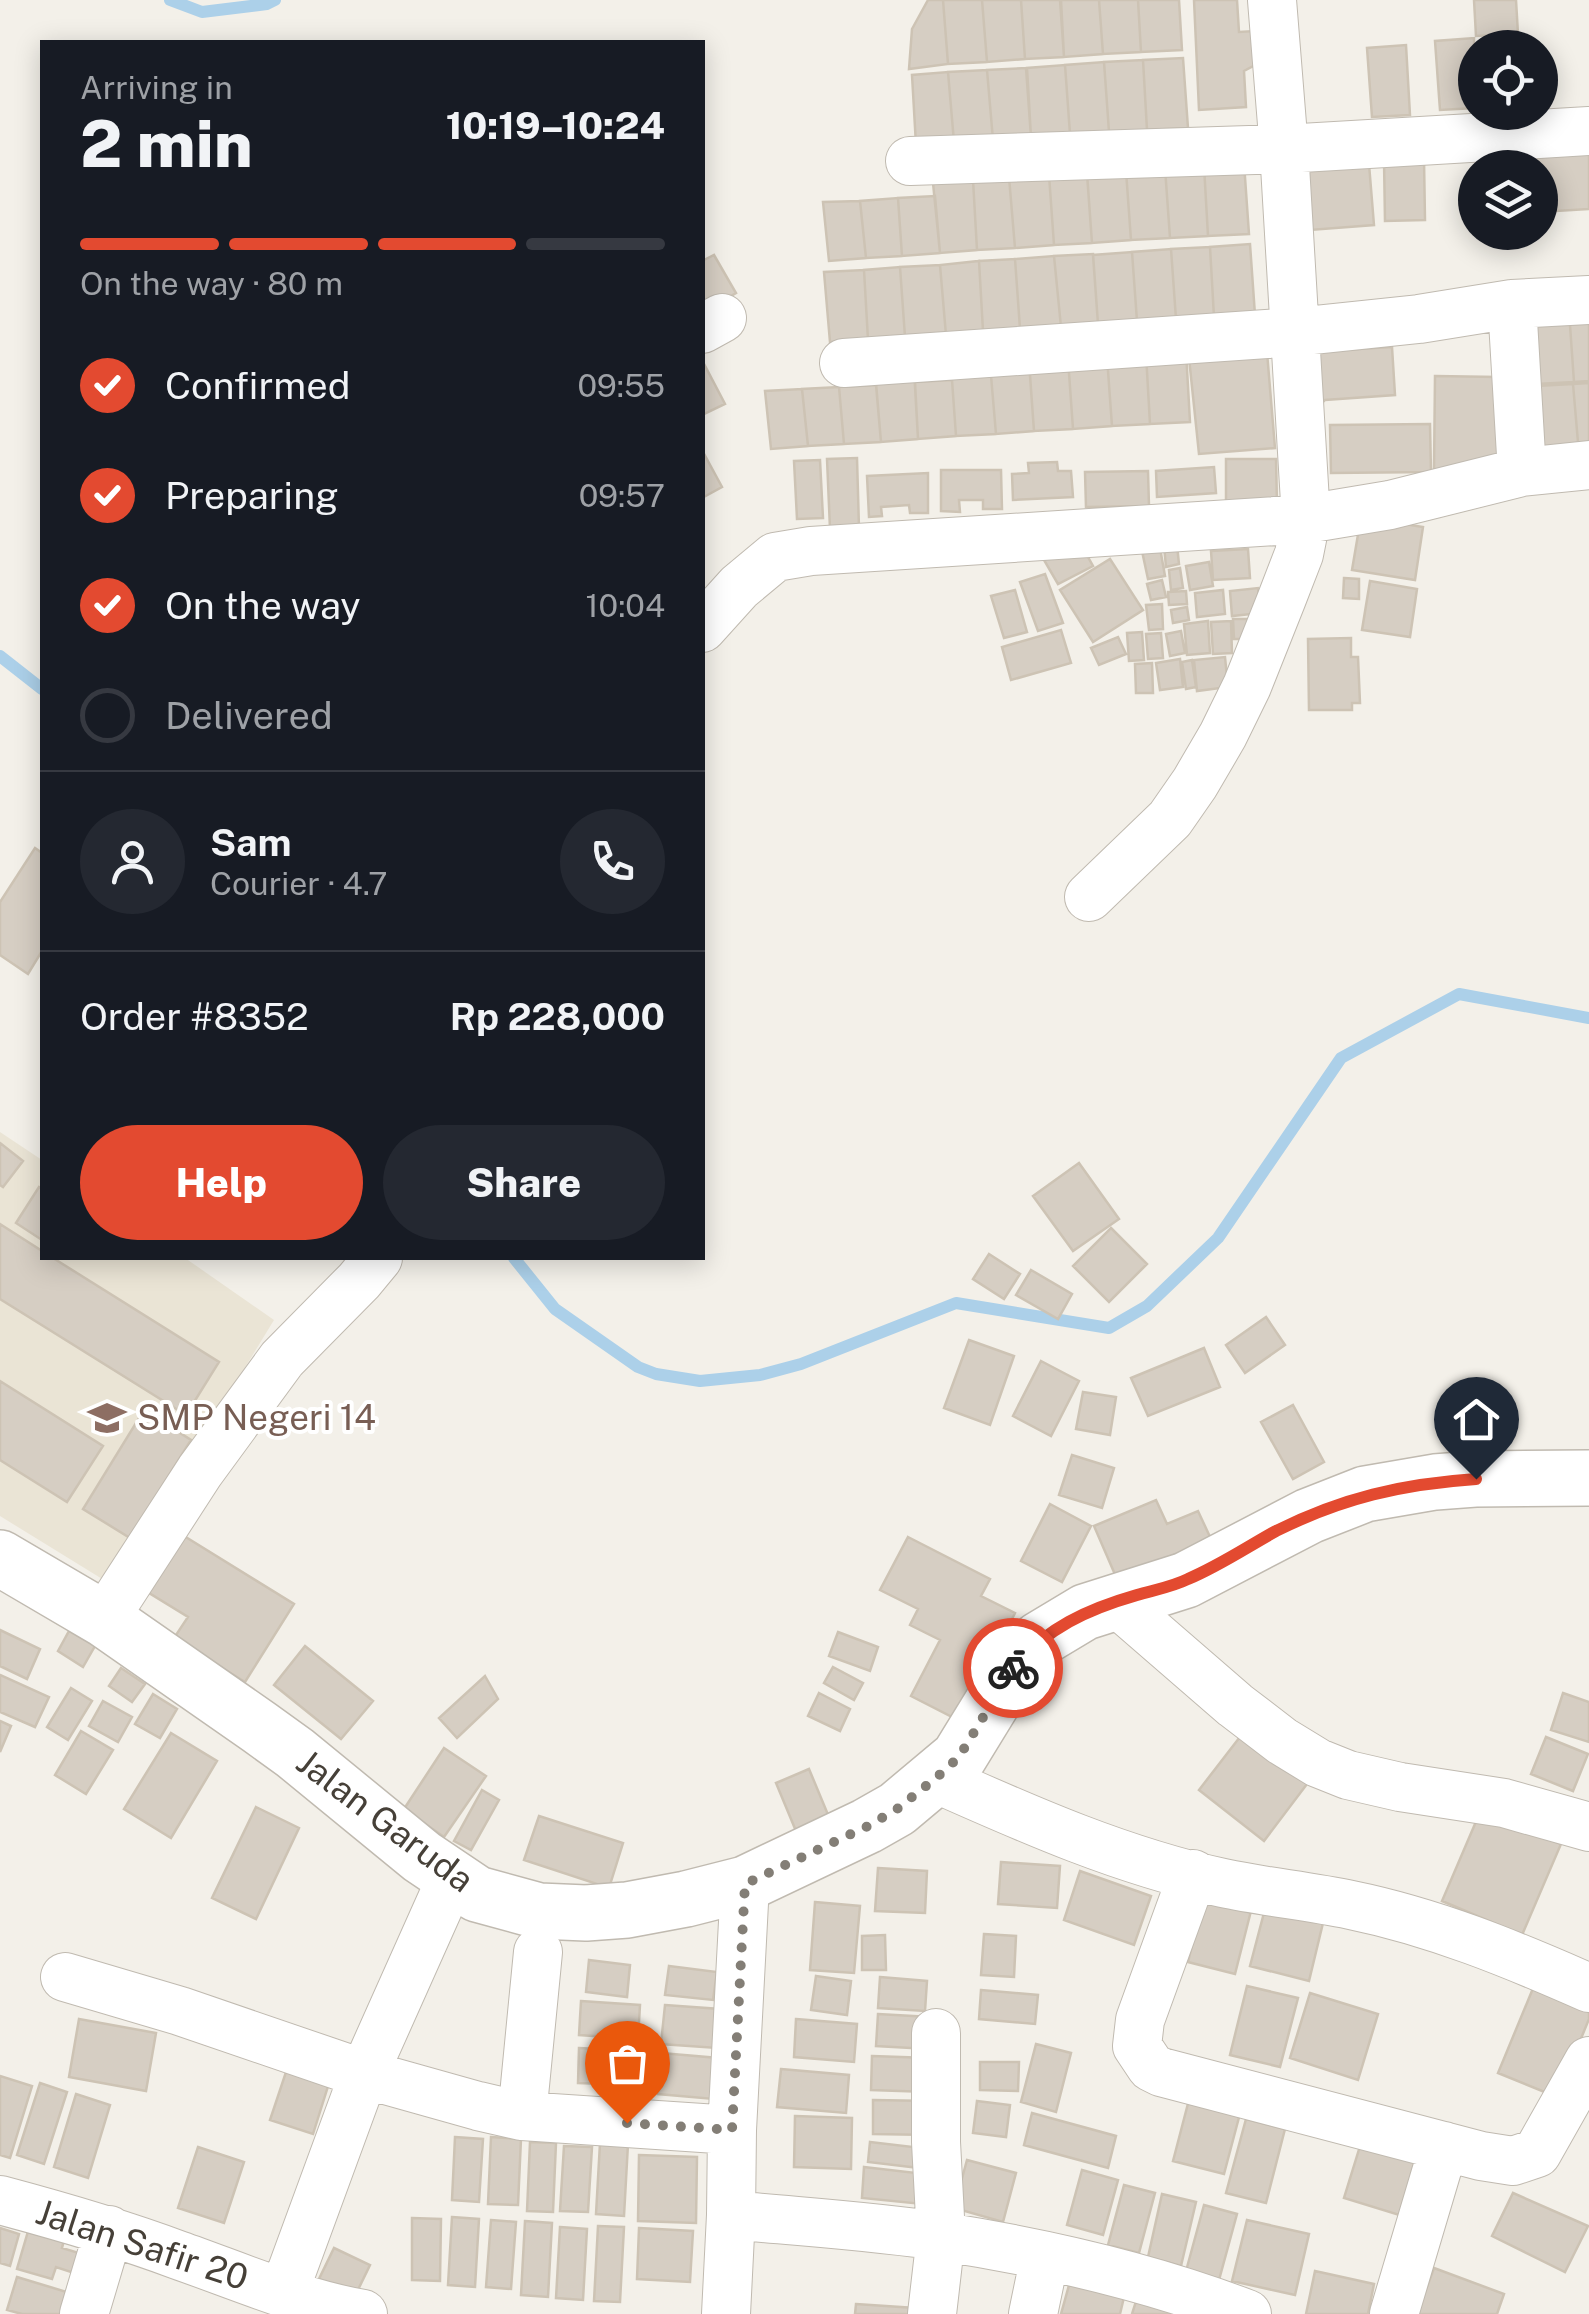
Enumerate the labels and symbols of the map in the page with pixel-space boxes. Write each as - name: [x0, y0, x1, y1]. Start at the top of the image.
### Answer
- pin: [1434, 1377, 1519, 1480]
- school or university icon: SMP Negeri 14: [86, 1397, 128, 1439]
- place label: SMP Negeri 14: [137, 1397, 376, 1438]
- courier: [963, 1618, 1063, 1718]
- street label: Jalan Garuda: [289, 1741, 482, 1900]
- pin: [585, 2021, 670, 2124]
- street label: Jalan Safir 20: [31, 2191, 253, 2298]

